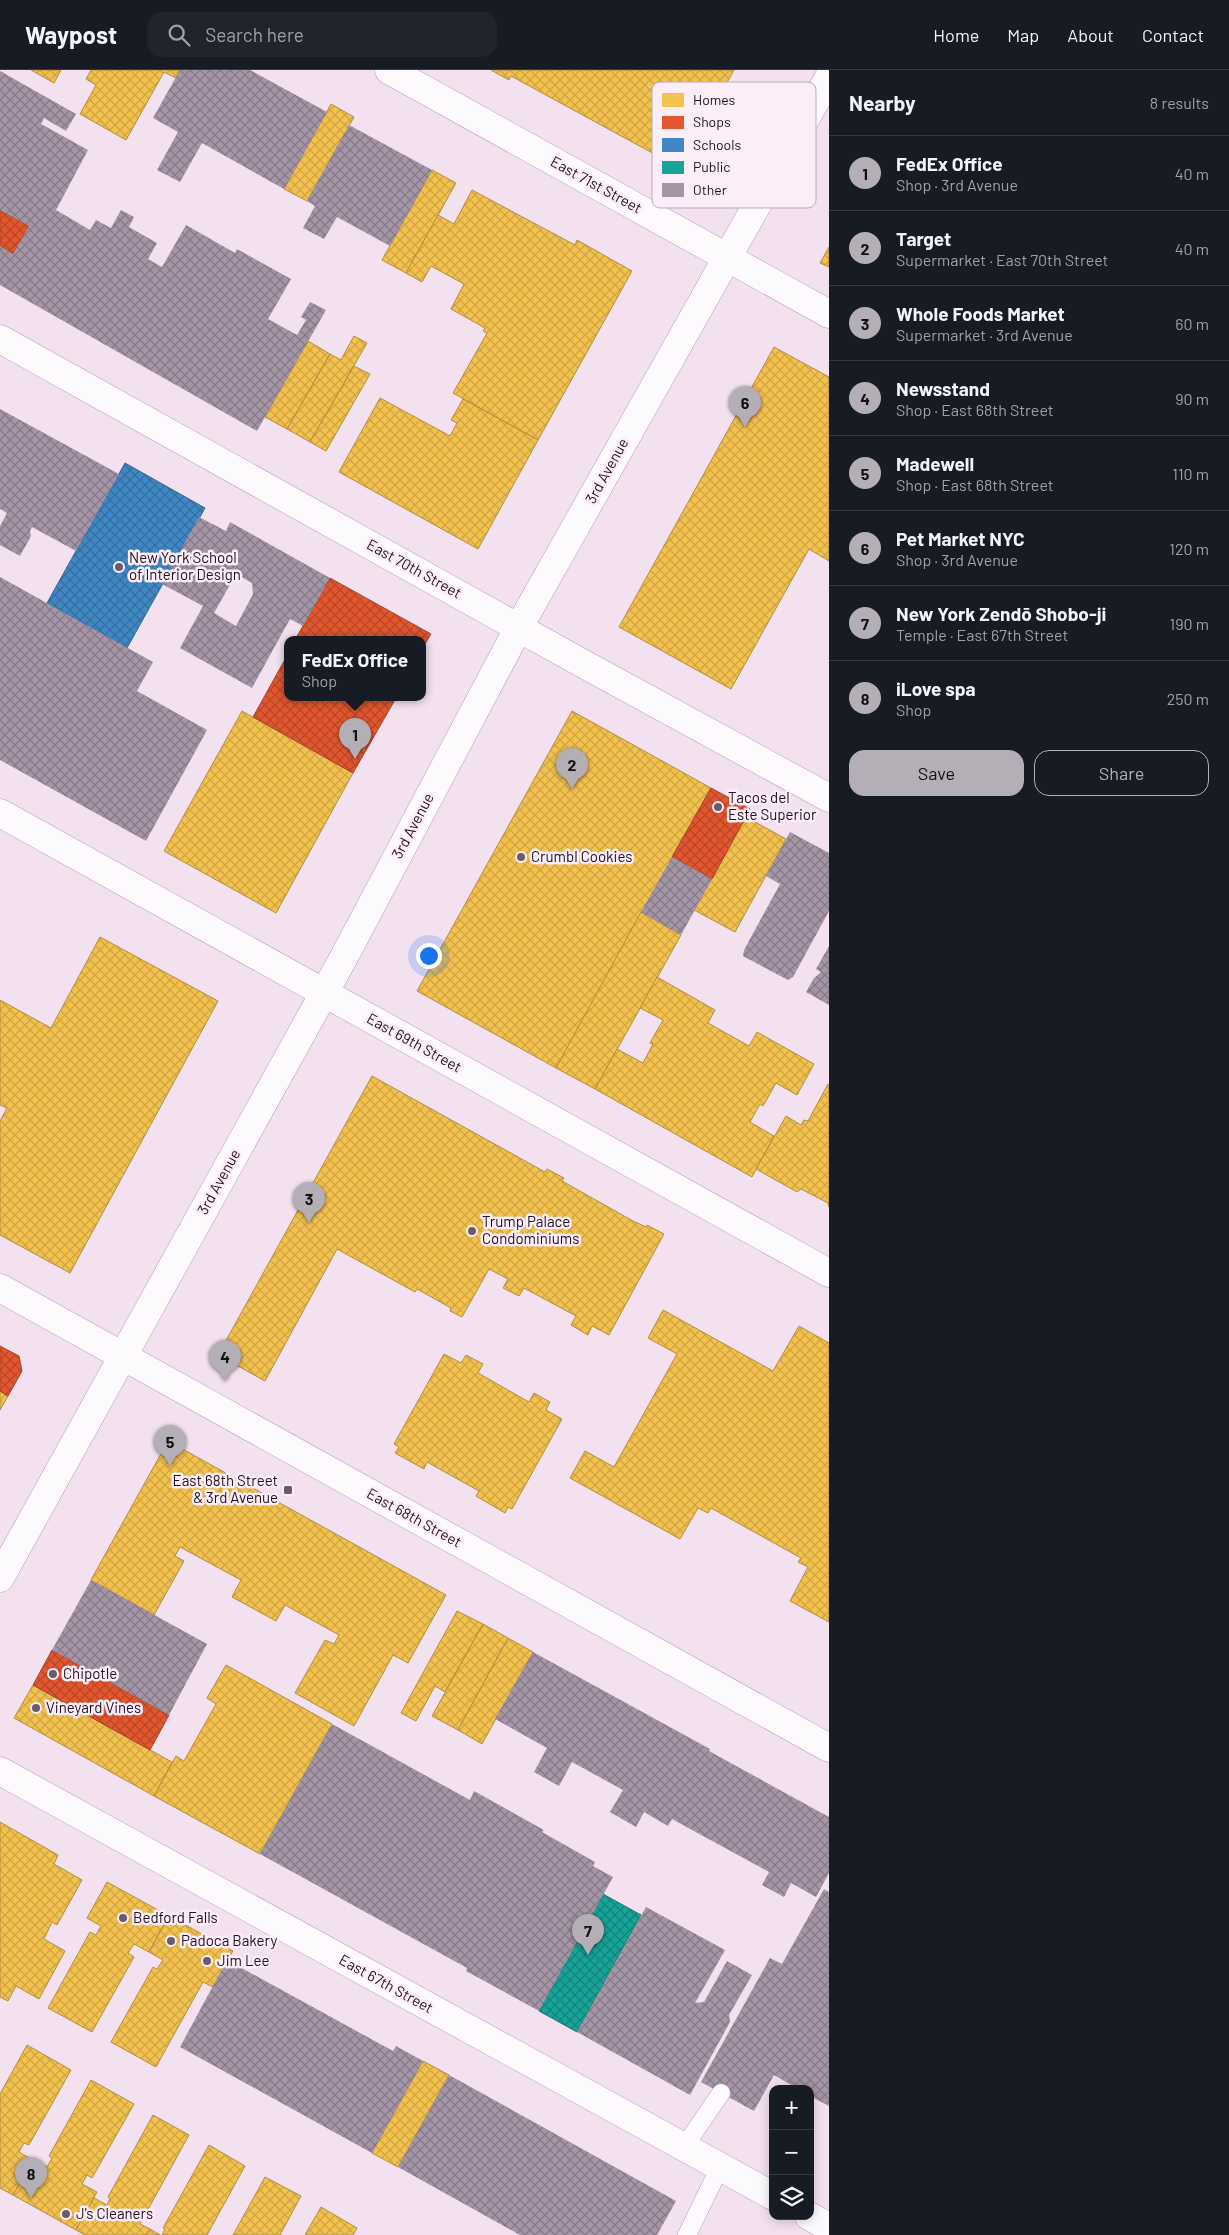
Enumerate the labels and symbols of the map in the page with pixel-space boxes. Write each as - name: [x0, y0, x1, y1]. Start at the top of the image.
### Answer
- legend: [652, 82, 816, 208]
- text: Homes: [693, 91, 736, 108]
- text: Shops: [693, 113, 731, 130]
- text: Schools: [693, 136, 741, 153]
- street label: East 71st Street: [548, 152, 645, 217]
- text: Public: [693, 158, 731, 175]
- text: Other: [693, 181, 727, 198]
- pin: 6: [729, 386, 761, 427]
- street label: 3rd Avenue: [581, 435, 631, 506]
- street label: East 70th Street: [364, 535, 465, 602]
- place label: New York School of Interior Design: [129, 548, 241, 583]
- marker: New York School of Interior Design: [113, 561, 125, 573]
- pin: 1: [339, 718, 371, 759]
- pin: 2: [556, 748, 588, 789]
- place label: Tacos del Este Superior: [728, 788, 817, 823]
- street label: 3rd Avenue: [387, 790, 437, 862]
- marker: Tacos del Este Superior: [712, 801, 724, 813]
- place label: Crumbl Cookies: [531, 847, 633, 865]
- marker: Crumbl Cookies: [515, 851, 527, 863]
- your location: [416, 943, 442, 969]
- street label: East 69th Street: [364, 1009, 465, 1076]
- street label: 3rd Avenue: [193, 1146, 243, 1217]
- pin: 3: [293, 1182, 325, 1223]
- place label: Trump Palace Condominiums: [482, 1212, 579, 1247]
- marker: Trump Palace Condominiums: [466, 1225, 478, 1237]
- pin: 4: [209, 1340, 241, 1381]
- pin: 5: [154, 1425, 186, 1466]
- place label: East 68th Street & 3rd Avenue: [173, 1471, 278, 1506]
- marker: East 68th Street & 3rd Avenue: [282, 1484, 294, 1496]
- street label: East 68th Street: [364, 1484, 465, 1551]
- place label: Chipotle: [63, 1664, 117, 1682]
- marker: Chipotle: [47, 1668, 59, 1680]
- place label: Vineyard Vines: [46, 1698, 141, 1716]
- marker: Vineyard Vines: [30, 1702, 42, 1714]
- place label: Bedford Falls: [133, 1908, 218, 1926]
- marker: Bedford Falls: [117, 1912, 129, 1924]
- pin: 7: [572, 1914, 604, 1955]
- place label: Padoca Bakery: [181, 1931, 277, 1949]
- marker: Padoca Bakery: [165, 1935, 177, 1947]
- street label: East 67th Street: [336, 1950, 437, 2016]
- place label: Jim Lee: [217, 1951, 269, 1969]
- marker: Jim Lee: [201, 1955, 213, 1967]
- pin: 8: [15, 2157, 47, 2198]
- place label: J's Cleaners: [76, 2204, 153, 2222]
- marker: J's Cleaners: [60, 2208, 72, 2220]

